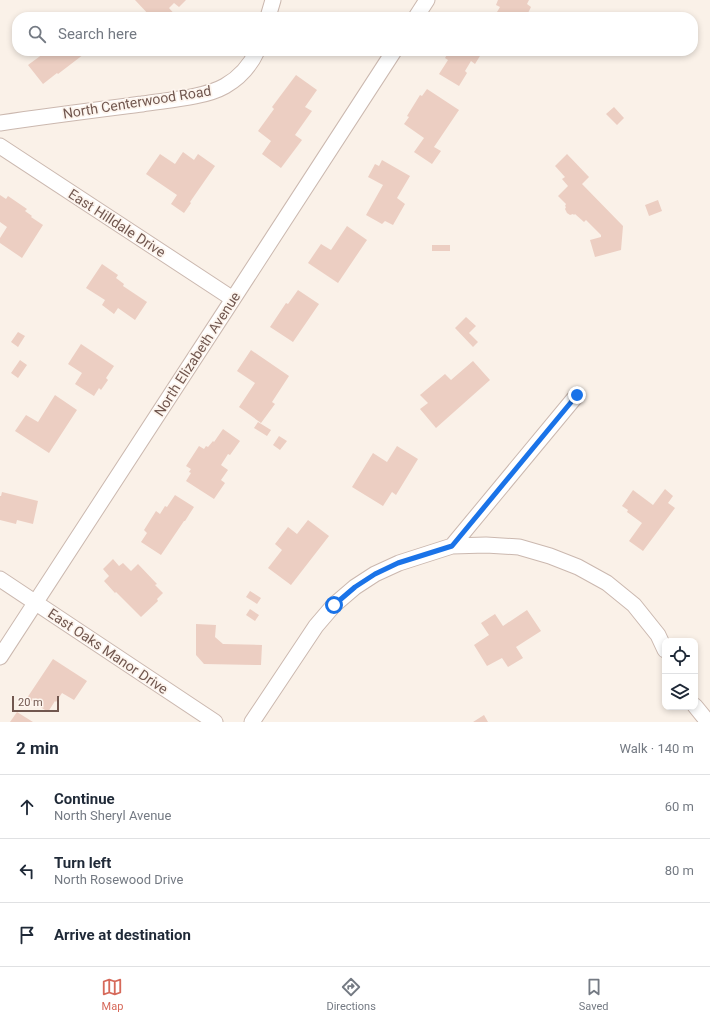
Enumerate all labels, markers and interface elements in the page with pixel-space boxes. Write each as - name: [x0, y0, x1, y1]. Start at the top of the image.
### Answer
- search box: [12, 12, 698, 56]
- icon: search: [26, 23, 48, 45]
- text: Search here: [58, 25, 137, 43]
- street label: North Centerwood Road: [62, 82, 212, 122]
- street label: East Hilldale Drive: [66, 186, 168, 260]
- street label: North Elizabeth Avenue: [151, 289, 243, 419]
- route end: [568, 386, 586, 404]
- route start: [325, 596, 343, 614]
- street label: East Oaks Manor Drive: [45, 605, 171, 697]
- map controls: [662, 638, 698, 710]
- button: locate: [662, 638, 698, 674]
- button: layers: [662, 674, 698, 710]
- scale bar: [12, 694, 59, 713]
- text: 20 m: [18, 696, 43, 709]
- text: 2 min: [16, 738, 59, 758]
- text: Walk · 140 m: [619, 741, 694, 756]
- text: Continue: [54, 790, 115, 808]
- icon: ahead: [16, 796, 38, 818]
- text: 60 m: [665, 799, 694, 814]
- text: North Sheryl Avenue: [54, 808, 171, 823]
- text: Turn left: [54, 854, 111, 872]
- icon: left: [16, 860, 38, 882]
- text: 80 m: [665, 863, 694, 878]
- text: North Rosewood Drive: [54, 872, 183, 887]
- icon: arrive: [16, 924, 38, 946]
- text: Arrive at destination: [54, 926, 191, 944]
- tab: Map: [101, 976, 123, 1013]
- tab: Directions: [326, 976, 376, 1013]
- tab: Saved: [579, 976, 609, 1013]

